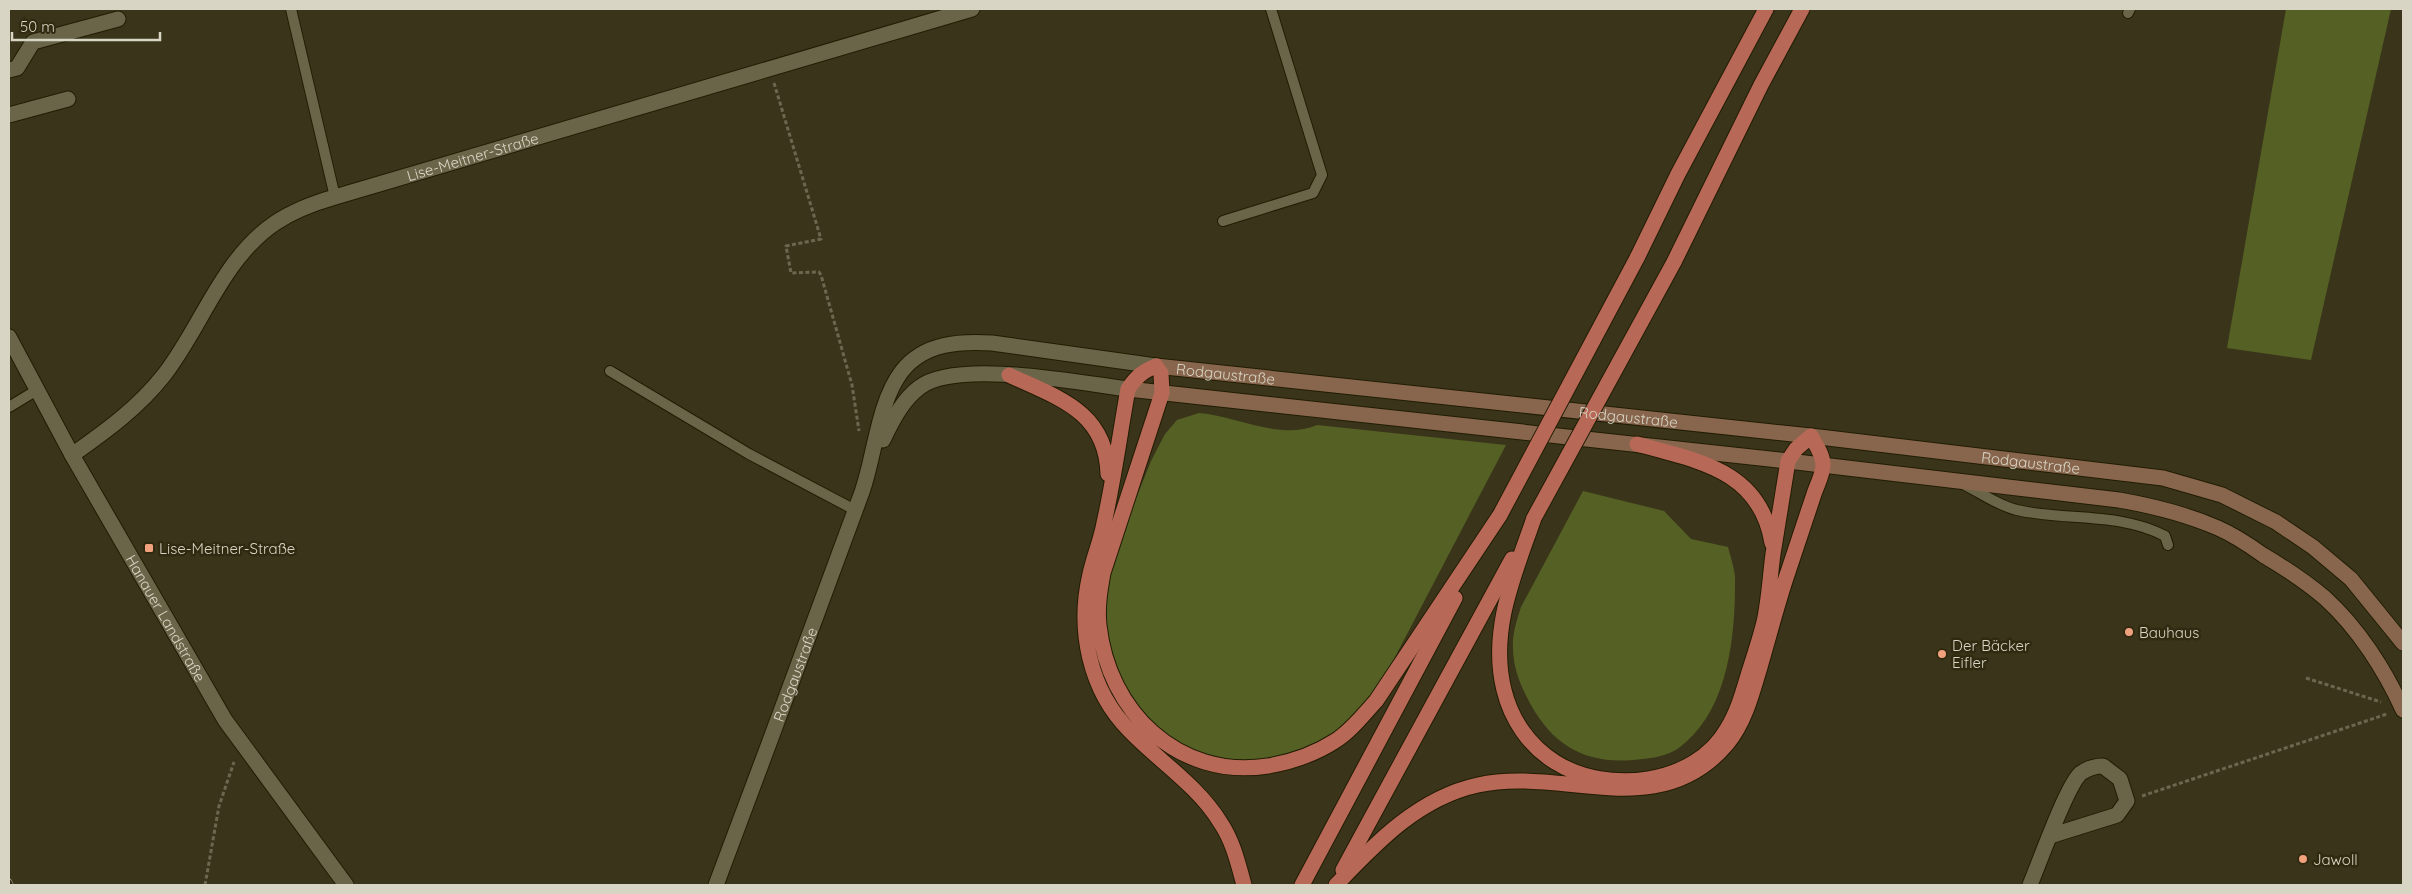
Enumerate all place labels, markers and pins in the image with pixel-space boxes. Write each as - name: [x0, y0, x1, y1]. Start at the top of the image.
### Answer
- place label: Lise-Meitner-Straße: [159, 539, 295, 558]
- marker: Lise-Meitner-Straße: [143, 542, 155, 554]
- place label: Bauhaus: [2139, 623, 2199, 642]
- marker: Bauhaus: [2123, 626, 2135, 638]
- place label: Der Bäcker Eifler: [1952, 636, 2030, 672]
- marker: Der Bäcker Eifler: [1936, 648, 1948, 660]
- place label: Jawoll: [2313, 850, 2358, 869]
- marker: Jawoll: [2297, 853, 2309, 865]

